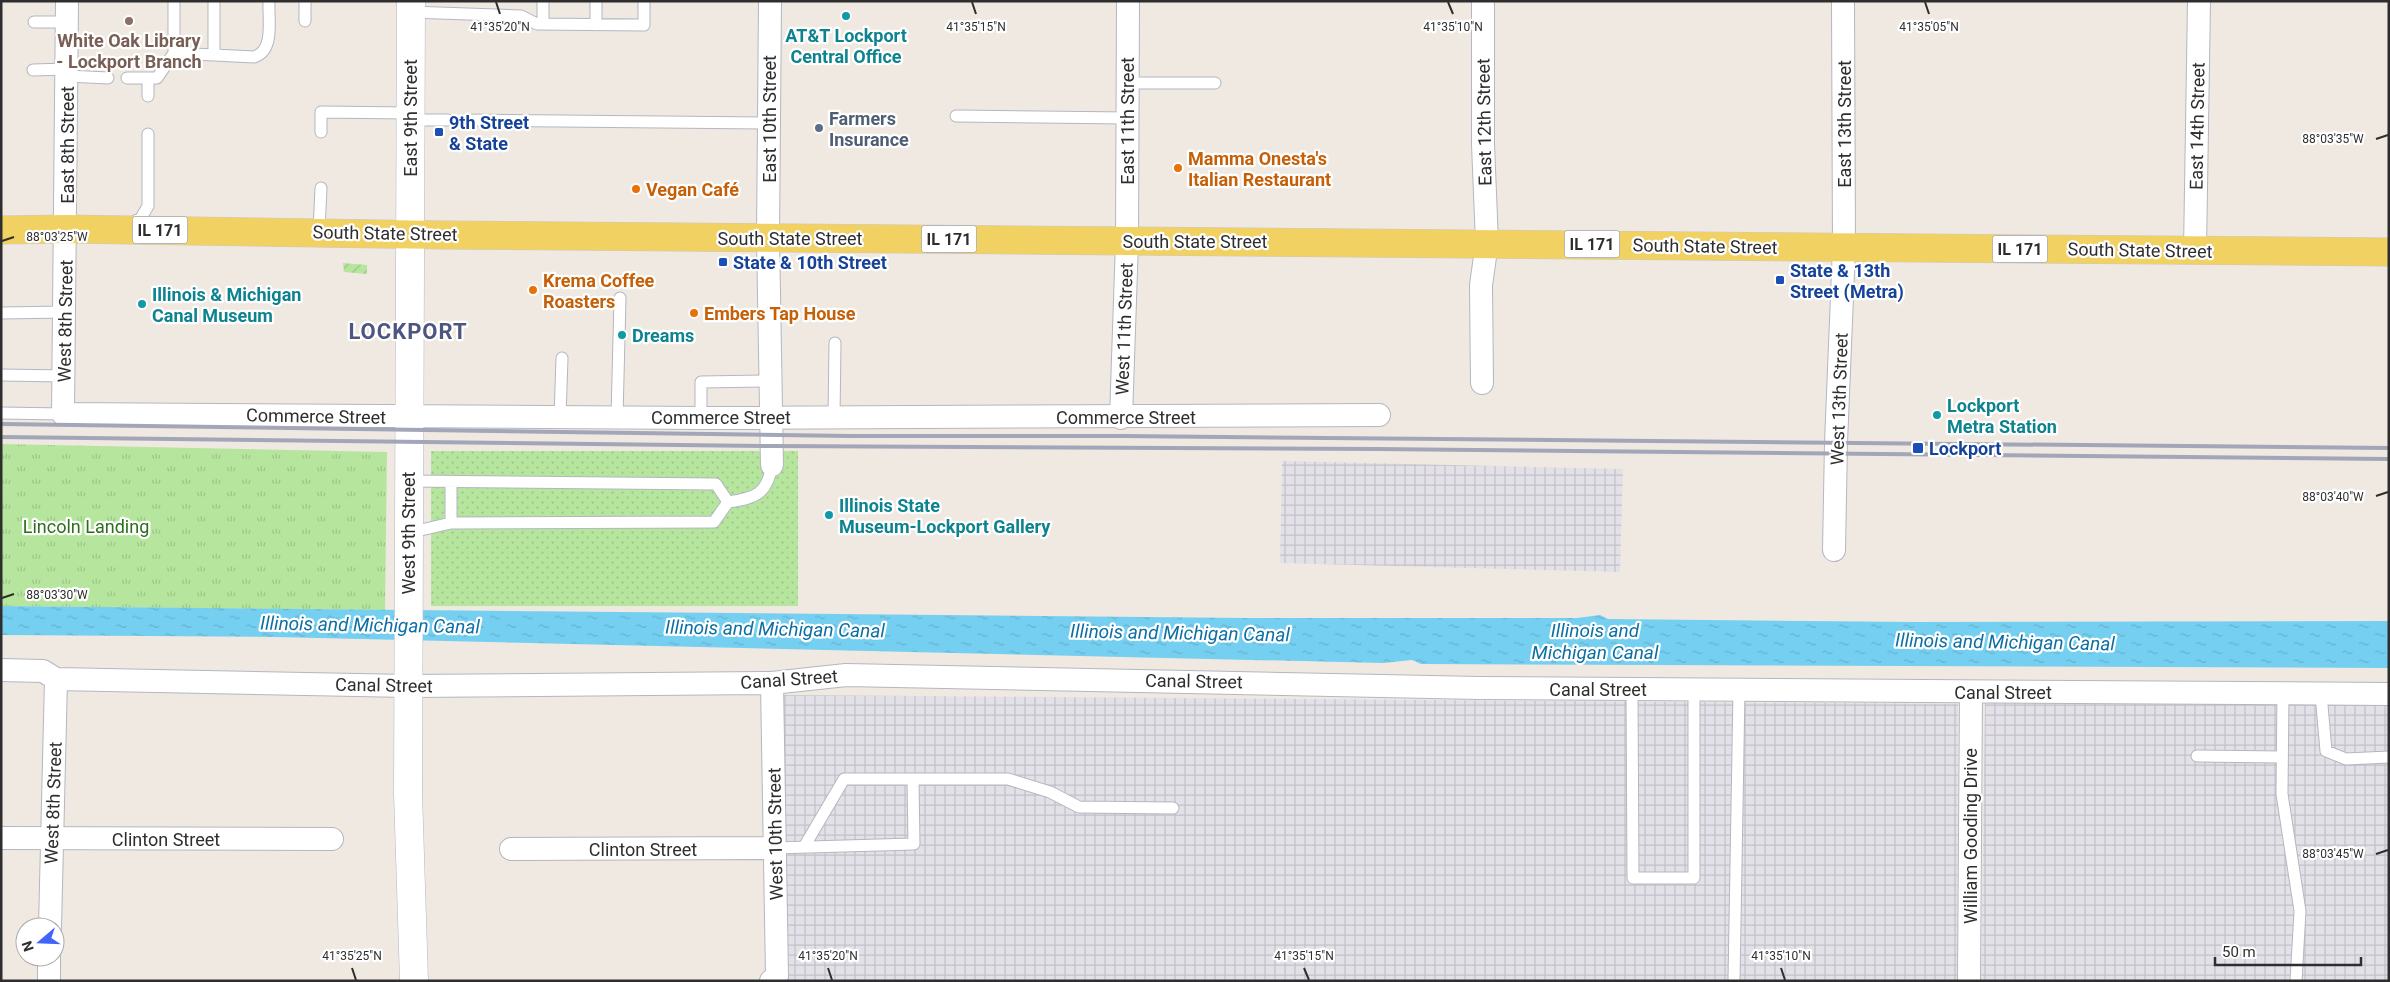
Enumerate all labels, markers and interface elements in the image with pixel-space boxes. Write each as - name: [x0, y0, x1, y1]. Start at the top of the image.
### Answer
- marker: AT&T Lockport Central Office: [840, 10, 852, 22]
- marker: White Oak Library - Lockport Branch: [123, 15, 135, 27]
- text: 41°35'20"N: [470, 20, 530, 34]
- text: 41°35'15"N: [946, 20, 1006, 34]
- text: 41°35'10"N: [1423, 20, 1483, 34]
- text: 41°35'05"N: [1899, 20, 1959, 34]
- place label: AT&T Lockport Central Office: [785, 25, 907, 67]
- place label: White Oak Library - Lockport Branch: [56, 30, 202, 72]
- street label: East 10th Street: [759, 55, 780, 183]
- street label: East 11th Street: [1117, 57, 1138, 185]
- street label: East 12th Street: [1472, 58, 1496, 186]
- street label: East 9th Street: [400, 59, 421, 177]
- street label: East 13th Street: [1834, 60, 1855, 188]
- street label: East 14th Street: [2185, 62, 2209, 190]
- street label: East 8th Street: [57, 86, 78, 204]
- place label: Farmers Insurance: [829, 108, 909, 150]
- place label: 9th Street & State: [449, 112, 529, 154]
- marker: Farmers Insurance: [813, 122, 825, 134]
- marker: 9th Street & State: [433, 126, 445, 138]
- text: 88°03'35"W: [2302, 132, 2364, 146]
- place label: Mamma Onesta's Italian Restaurant: [1188, 148, 1331, 190]
- marker: Mamma Onesta's Italian Restaurant: [1172, 162, 1184, 174]
- place label: Vegan Café: [646, 179, 739, 200]
- marker: Vegan Café: [630, 183, 642, 195]
- road number: IL 171: [132, 216, 188, 244]
- street label: South State Street: [312, 221, 458, 245]
- road number: IL 171: [922, 225, 976, 252]
- street label: South State Street: [718, 228, 863, 249]
- text: 88°03'25"W: [26, 230, 88, 244]
- road number: IL 171: [1564, 230, 1620, 258]
- street label: South State Street: [1123, 231, 1268, 252]
- street label: South State Street: [1632, 234, 1778, 258]
- road number: IL 171: [1992, 235, 2048, 262]
- street label: South State Street: [2067, 238, 2213, 262]
- place label: State & 10th Street: [733, 252, 887, 273]
- marker: State & 10th Street: [717, 256, 729, 268]
- street label: West 8th Street: [53, 259, 77, 383]
- place label: State & 13th Street (Metra): [1790, 260, 1904, 303]
- street label: West 11th Street: [1111, 262, 1137, 396]
- place label: Krema Coffee Roasters: [543, 270, 655, 312]
- marker: State & 13th Street (Metra): [1774, 274, 1786, 286]
- place label: Illinois & Michigan Canal Museum: [152, 284, 301, 326]
- marker: Krema Coffee Roasters: [527, 284, 539, 296]
- marker: Illinois & Michigan Canal Museum: [136, 298, 148, 310]
- place label: Embers Tap House: [704, 303, 856, 324]
- marker: Embers Tap House: [688, 307, 700, 319]
- district label: LOCKPORT: [348, 319, 468, 344]
- place label: Dreams: [632, 325, 694, 346]
- marker: Dreams: [616, 329, 628, 341]
- street label: West 13th Street: [1826, 332, 1852, 466]
- place label: Lockport Metra Station: [1947, 395, 2057, 437]
- street label: Commerce Street: [246, 404, 386, 428]
- street label: Commerce Street: [651, 407, 791, 428]
- street label: Commerce Street: [1056, 407, 1196, 428]
- marker: Lockport Metra Station: [1931, 409, 1943, 421]
- place label: Lockport: [1929, 438, 2001, 459]
- marker: Lockport: [1911, 441, 1925, 455]
- street label: West 9th Street: [398, 472, 419, 594]
- text: 88°03'40"W: [2302, 490, 2364, 504]
- place label: Illinois State Museum-Lockport Gallery: [839, 495, 1051, 537]
- marker: Illinois State Museum-Lockport Gallery: [823, 509, 835, 521]
- park label: Lincoln Landing: [23, 516, 149, 537]
- text: 88°03'30"W: [26, 588, 88, 602]
- water label: Illinois and Michigan Canal: [260, 612, 481, 638]
- water label: Illinois and Michigan Canal: [665, 616, 886, 642]
- water label: Illinois and Michigan Canal: [1532, 619, 1659, 664]
- water label: Illinois and Michigan Canal: [1070, 620, 1291, 646]
- water label: Illinois and Michigan Canal: [1895, 629, 2116, 655]
- street label: Canal Street: [740, 665, 839, 693]
- street label: Canal Street: [1145, 670, 1243, 692]
- street label: Canal Street: [335, 674, 433, 696]
- street label: Canal Street: [1549, 679, 1647, 700]
- street label: Canal Street: [1954, 682, 2052, 703]
- street label: West 8th Street: [40, 741, 66, 865]
- street label: William Gooding Drive: [1960, 748, 1981, 924]
- street label: West 10th Street: [763, 767, 787, 901]
- street label: Clinton Street: [112, 829, 220, 850]
- street label: Clinton Street: [589, 839, 697, 860]
- text: 88°03'45"W: [2302, 847, 2364, 861]
- north arrow: [15, 917, 65, 967]
- scale bar: [2215, 934, 2361, 966]
- text: N: [19, 939, 37, 954]
- text: 50 m: [2222, 943, 2256, 961]
- text: 41°35'25"N: [322, 949, 382, 963]
- text: 41°35'20"N: [798, 949, 858, 963]
- text: 41°35'15"N: [1274, 949, 1334, 963]
- text: 41°35'10"N: [1751, 949, 1811, 963]

